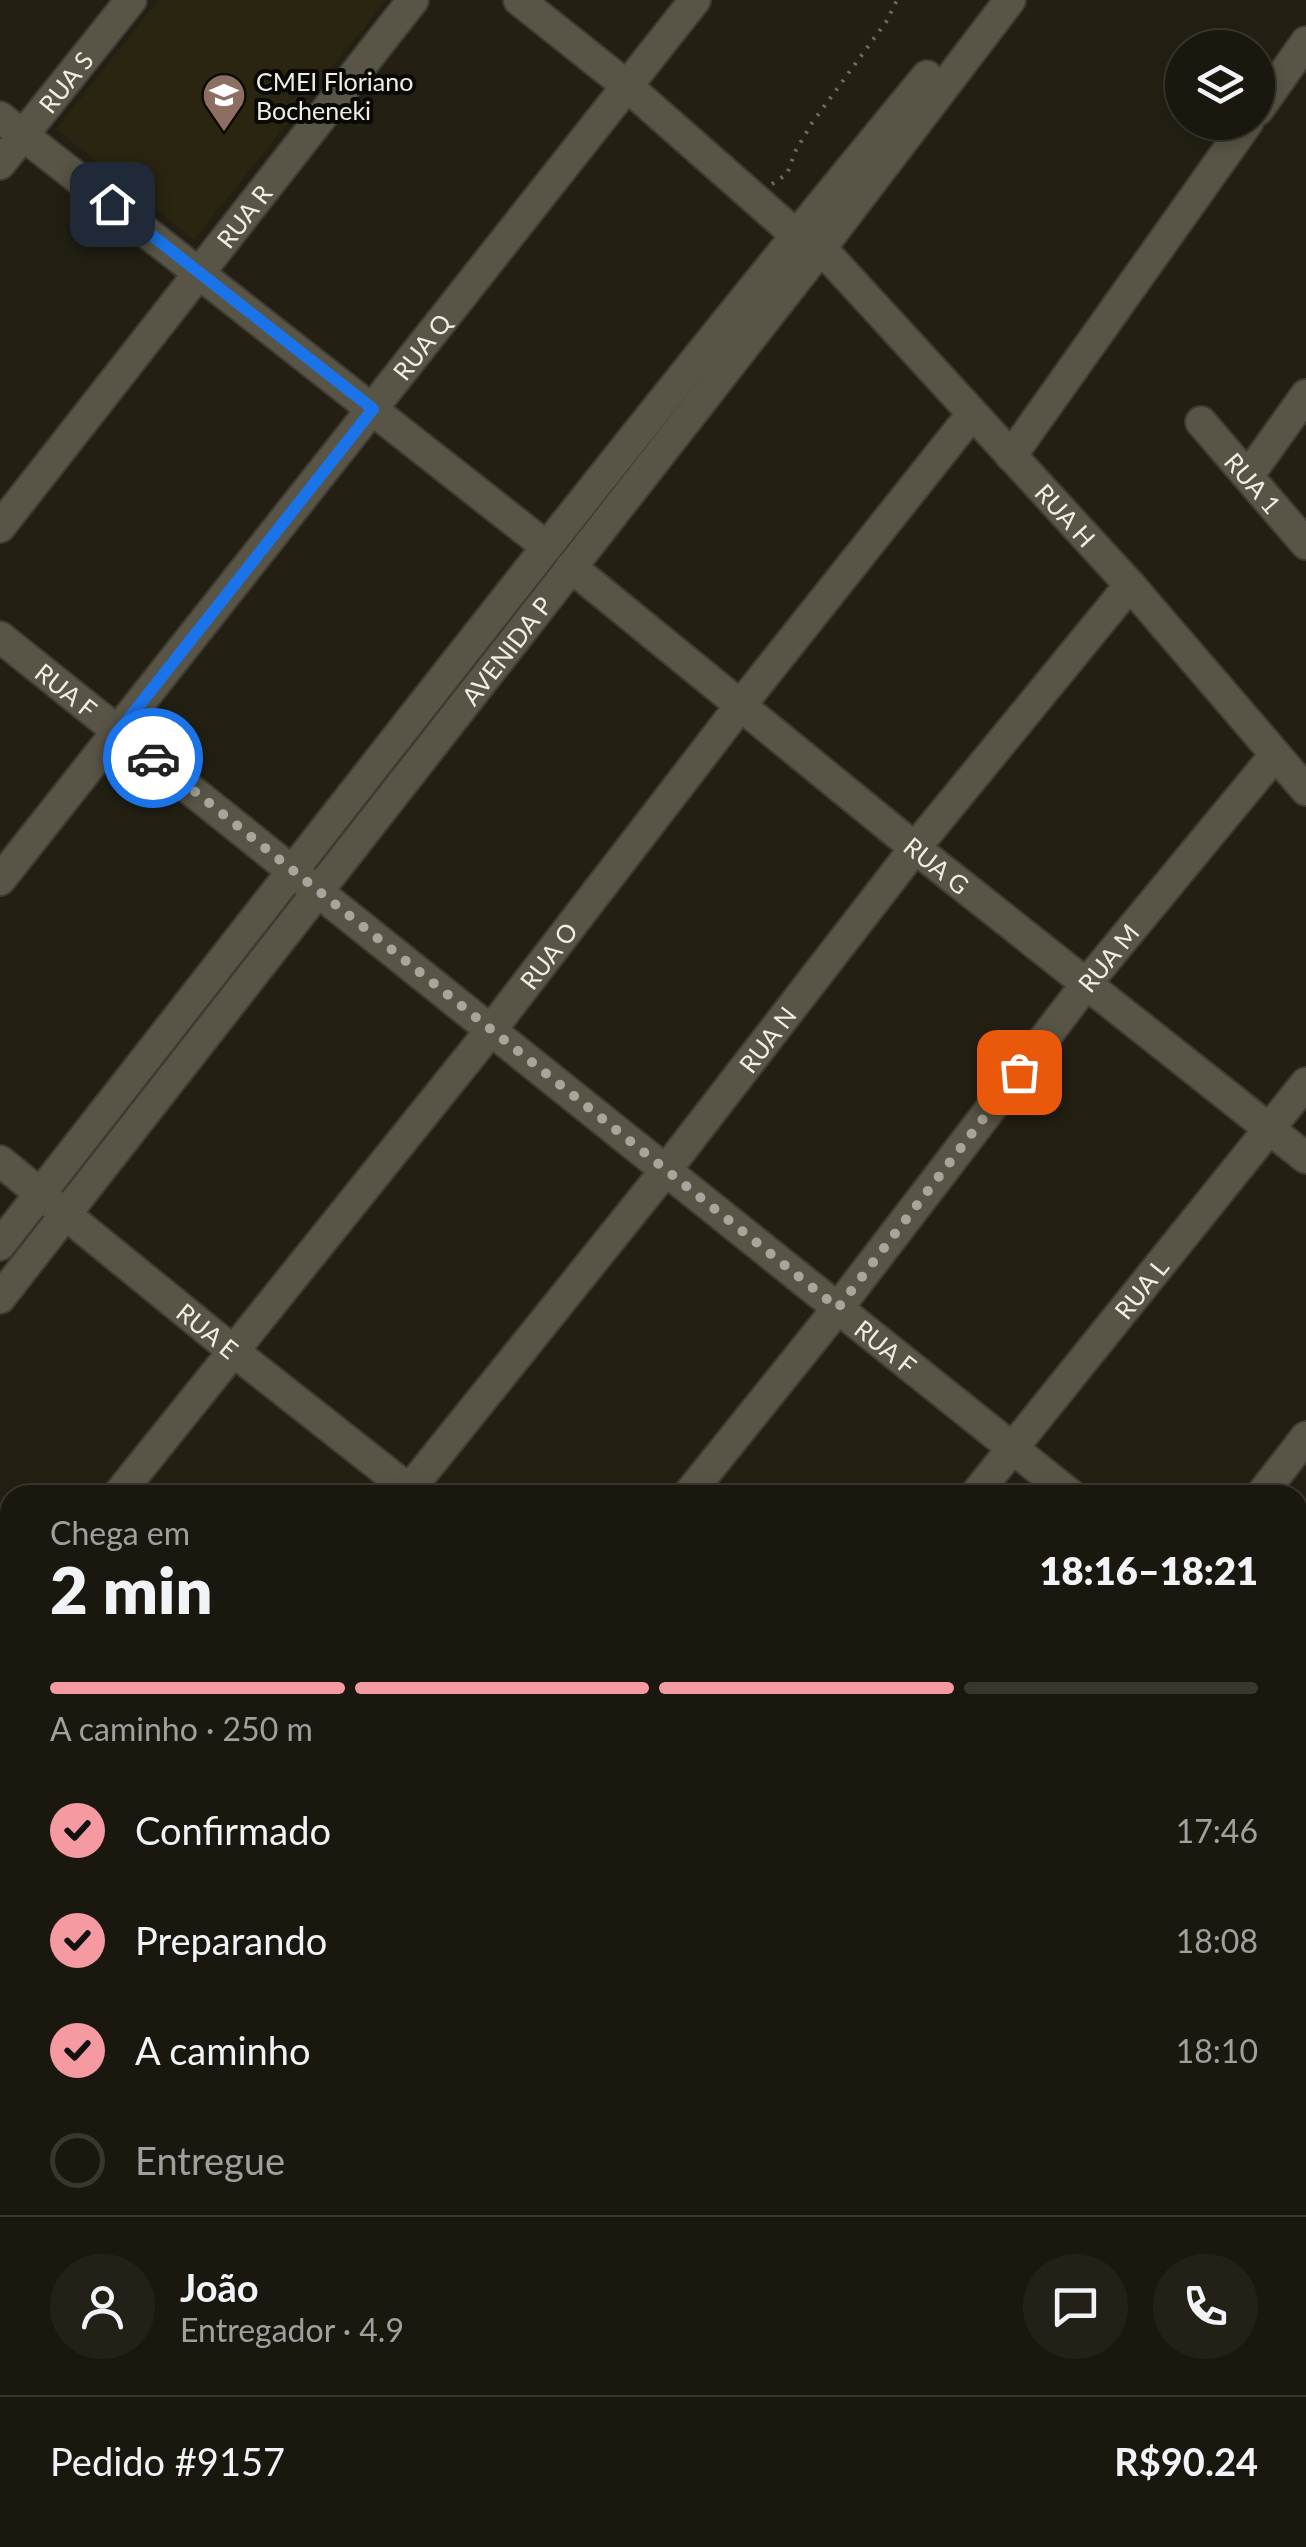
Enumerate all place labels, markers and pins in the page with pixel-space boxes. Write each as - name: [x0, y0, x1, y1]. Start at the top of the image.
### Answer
- place label: CMEI Floriano Bocheneki: [256, 66, 413, 125]
- school or university icon: CMEI Floriano Bocheneki: [201, 72, 247, 133]
- pin: [70, 162, 155, 247]
- pin: [977, 1030, 1062, 1115]

